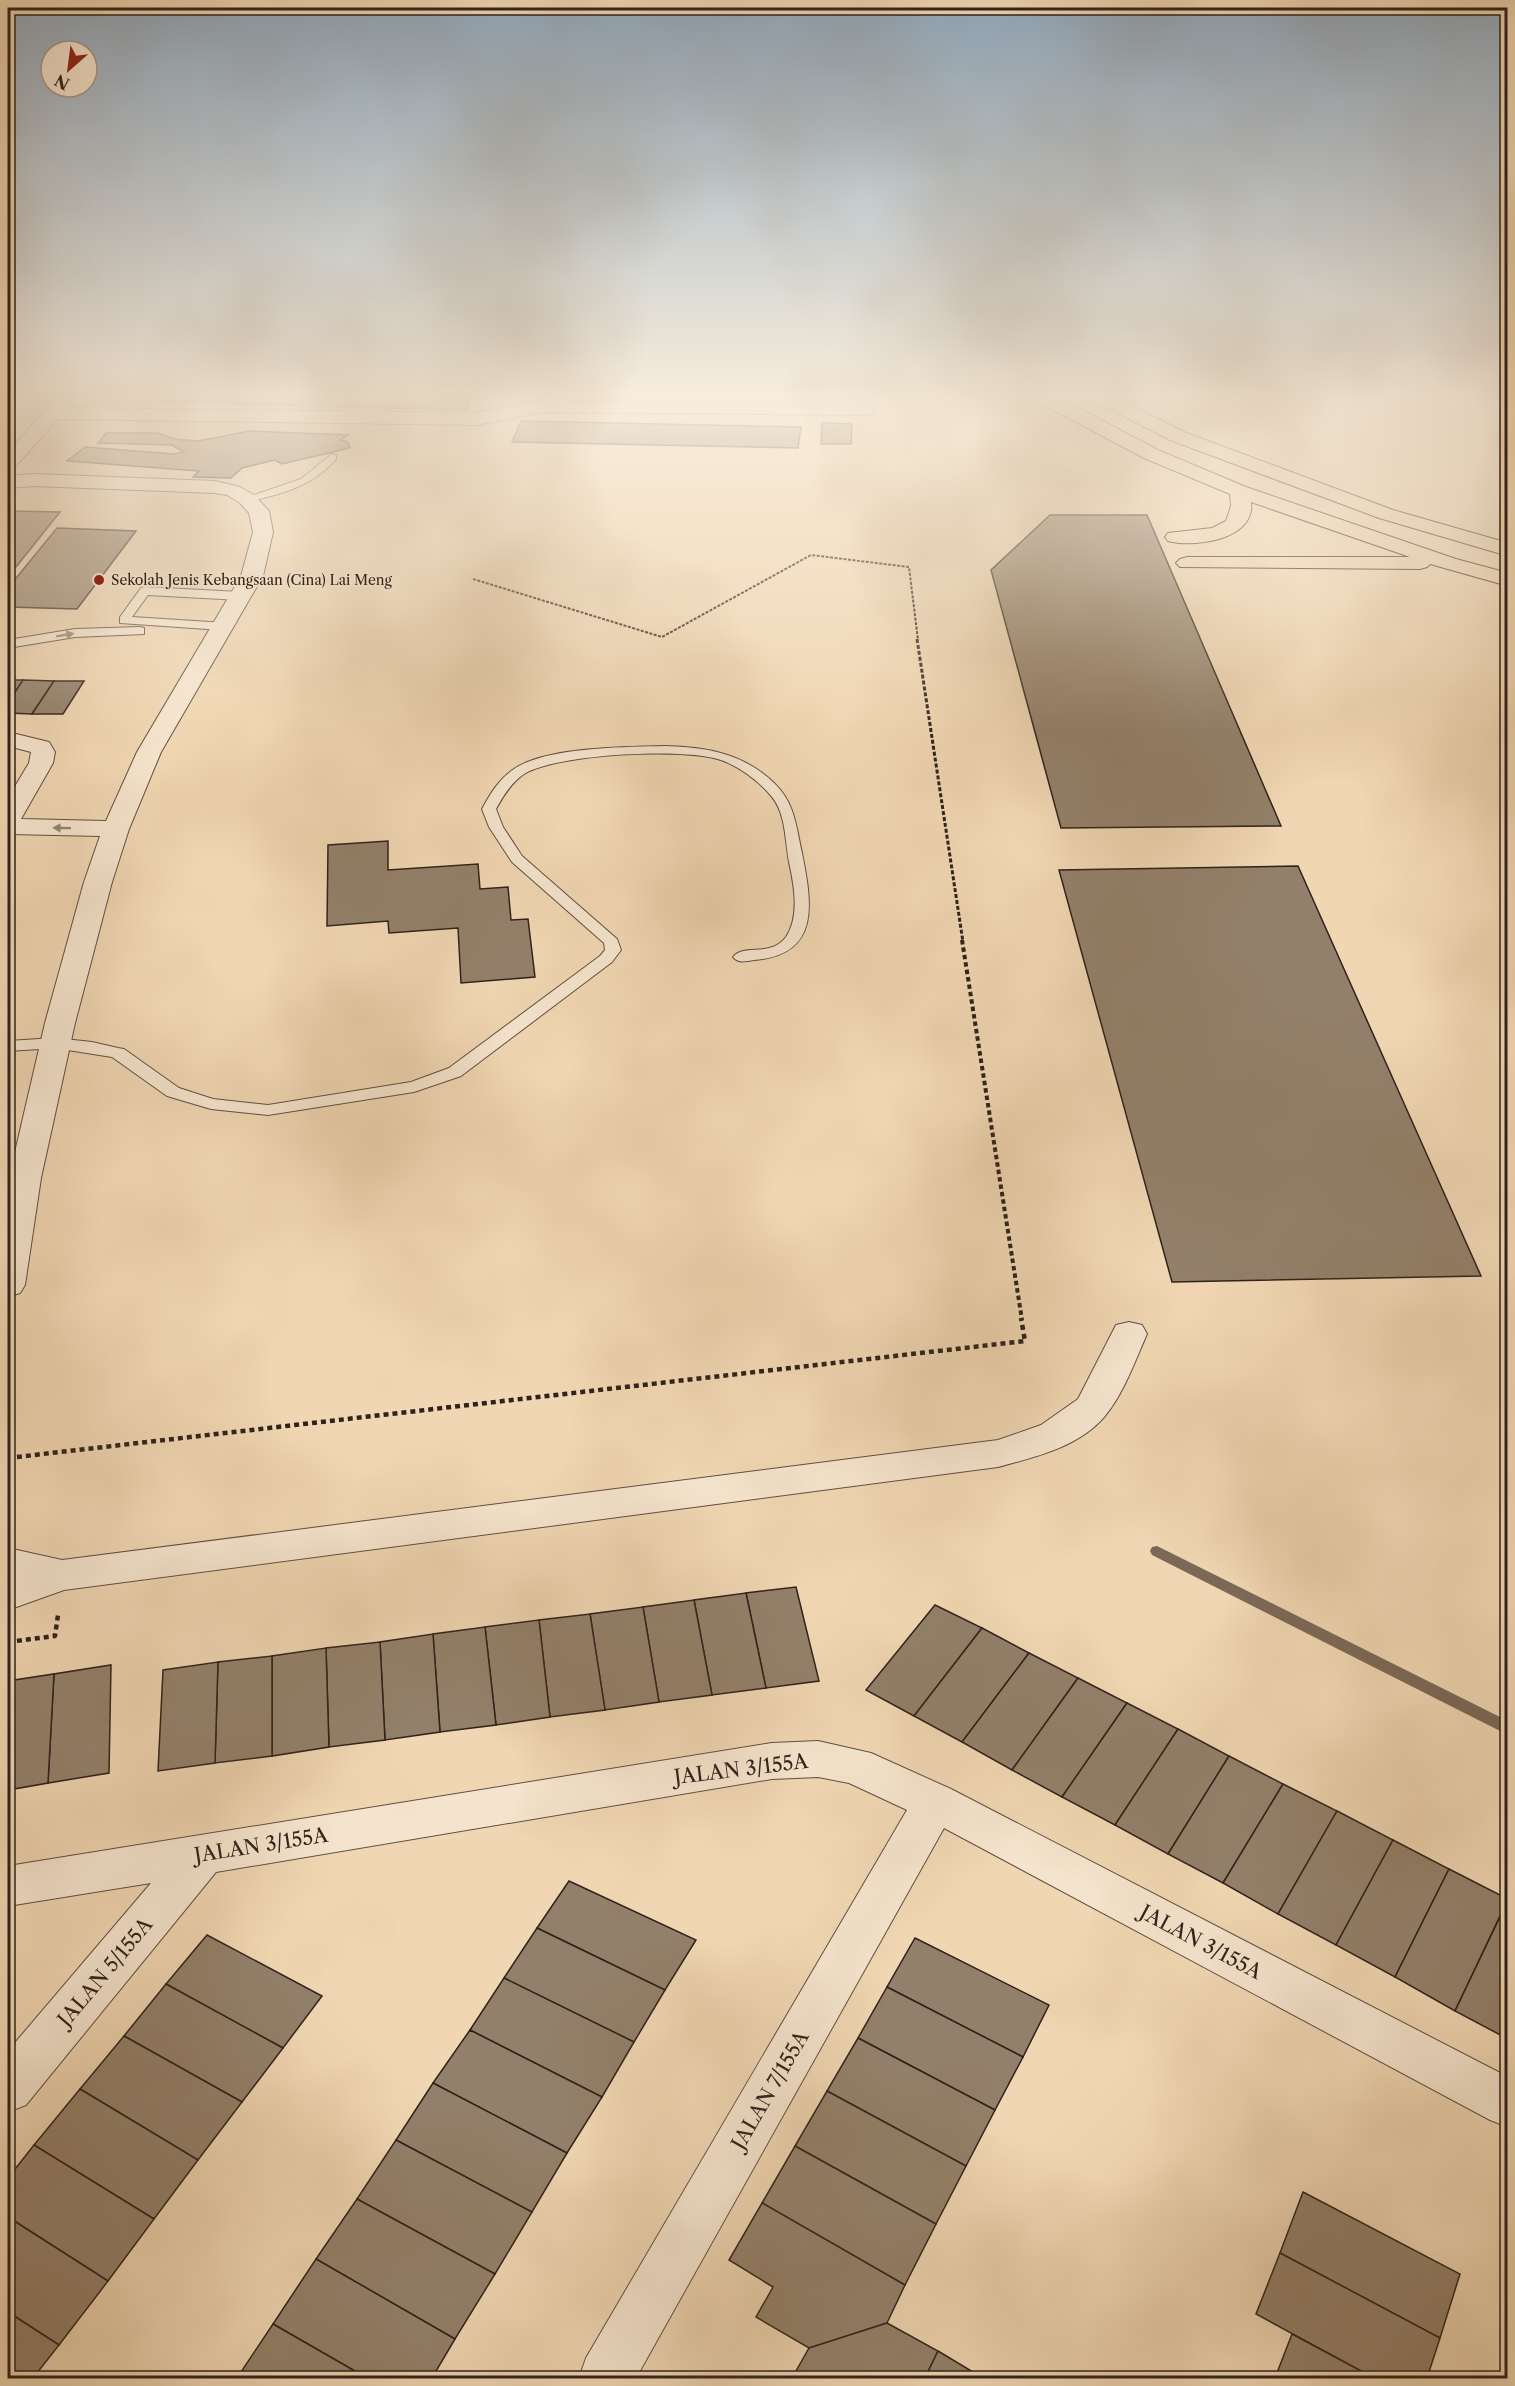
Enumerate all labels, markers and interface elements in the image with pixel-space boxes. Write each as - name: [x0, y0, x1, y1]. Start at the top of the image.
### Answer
- north arrow: [39, 39, 99, 99]
- text: N: [51, 70, 73, 94]
- place label: Sekolah Jenis Kebangsaan (Cina) Lai Meng: [111, 571, 393, 589]
- marker: Sekolah Jenis Kebangsaan (Cina) Lai Meng: [92, 573, 106, 587]
- one-way arrow: [56, 630, 75, 639]
- one-way arrow: [52, 823, 71, 832]
- street label: JALAN 3/155A: [670, 1749, 810, 1789]
- street label: JALAN 3/155A: [190, 1822, 331, 1868]
- street label: JALAN 3/155A: [1133, 1898, 1267, 1985]
- street label: JALAN 5/155A: [51, 1912, 158, 2034]
- street label: JALAN 7/155A: [725, 2025, 814, 2156]

